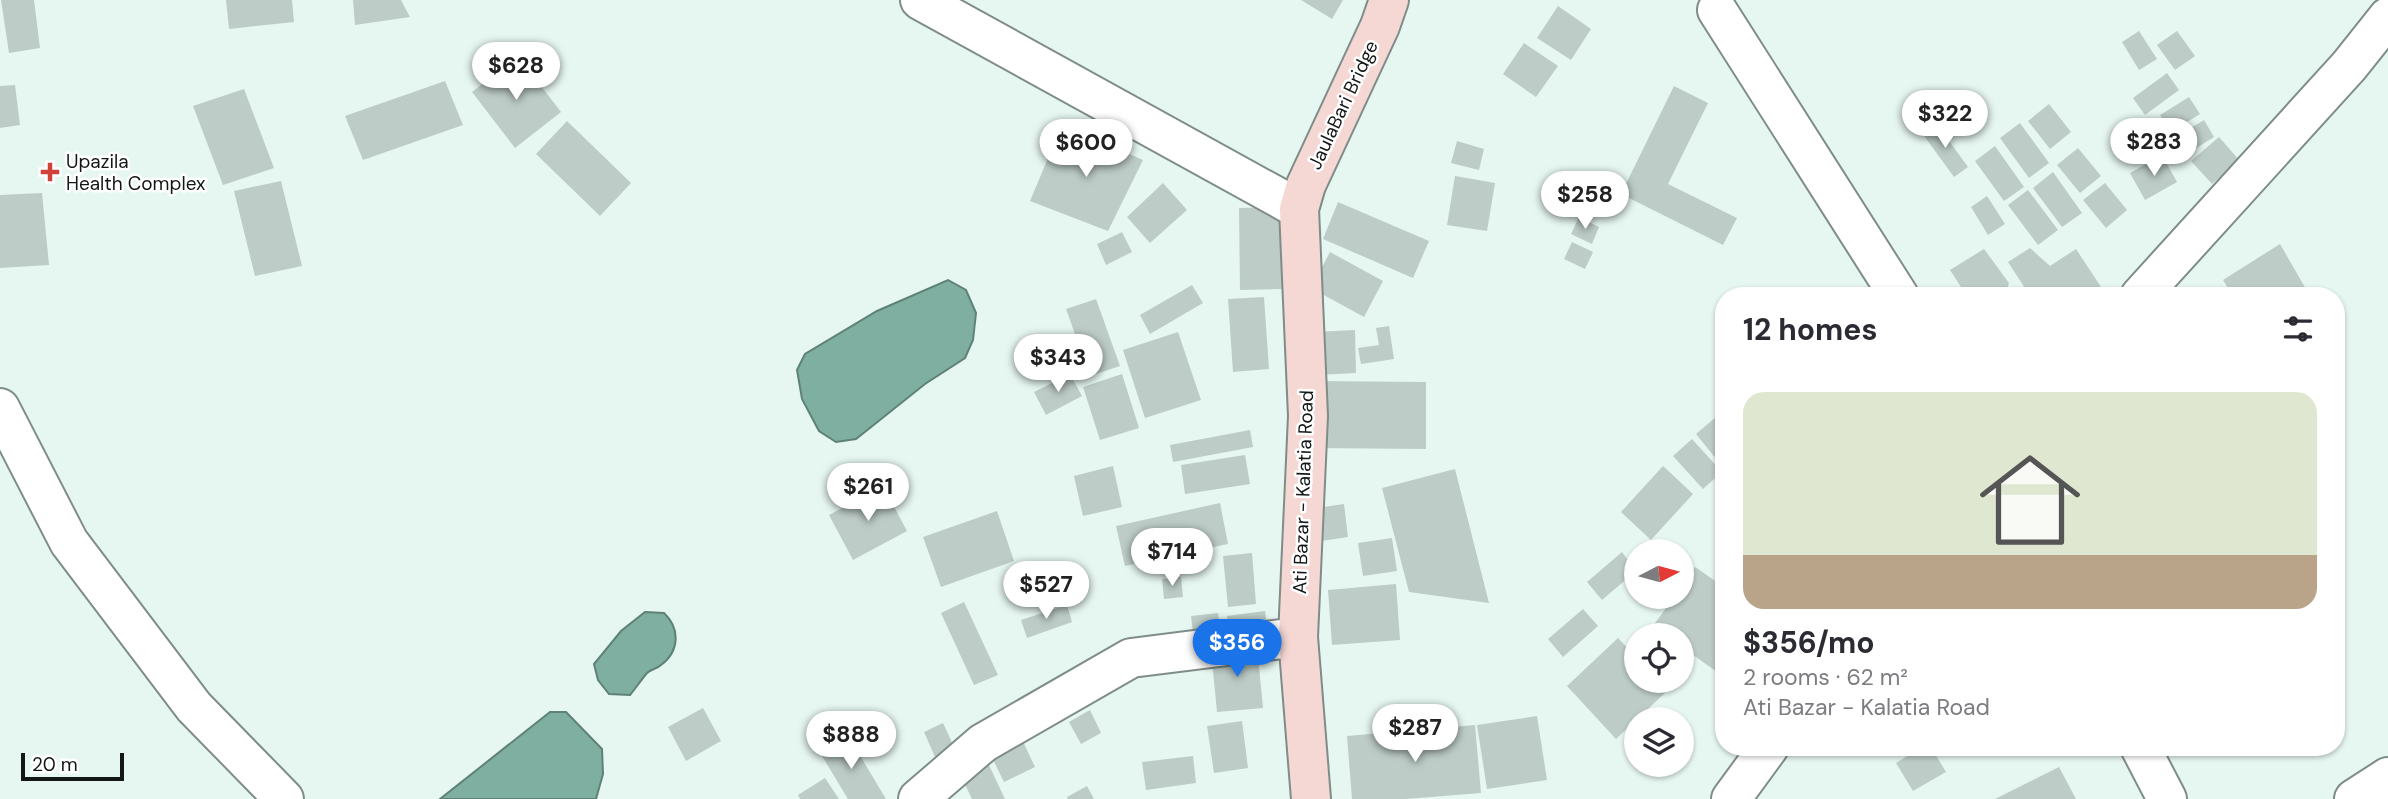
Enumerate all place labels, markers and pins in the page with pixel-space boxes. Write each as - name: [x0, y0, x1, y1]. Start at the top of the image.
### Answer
- pin: $628: [475, 42, 557, 102]
- pin: $322: [1904, 90, 1986, 150]
- pin: $283: [2113, 118, 2195, 178]
- pin: $600: [1045, 120, 1127, 179]
- place label: Upazila Health Complex: [66, 149, 206, 196]
- marker: Upazila Health Complex: [40, 162, 60, 182]
- pin: $258: [1544, 172, 1626, 231]
- pin: $343: [1017, 334, 1099, 394]
- pin: $261: [827, 463, 909, 523]
- pin: $714: [1131, 528, 1213, 588]
- pin: $527: [1005, 562, 1087, 621]
- pin: $356: [1196, 620, 1278, 679]
- pin: $287: [1374, 704, 1456, 764]
- pin: $888: [810, 712, 892, 771]

